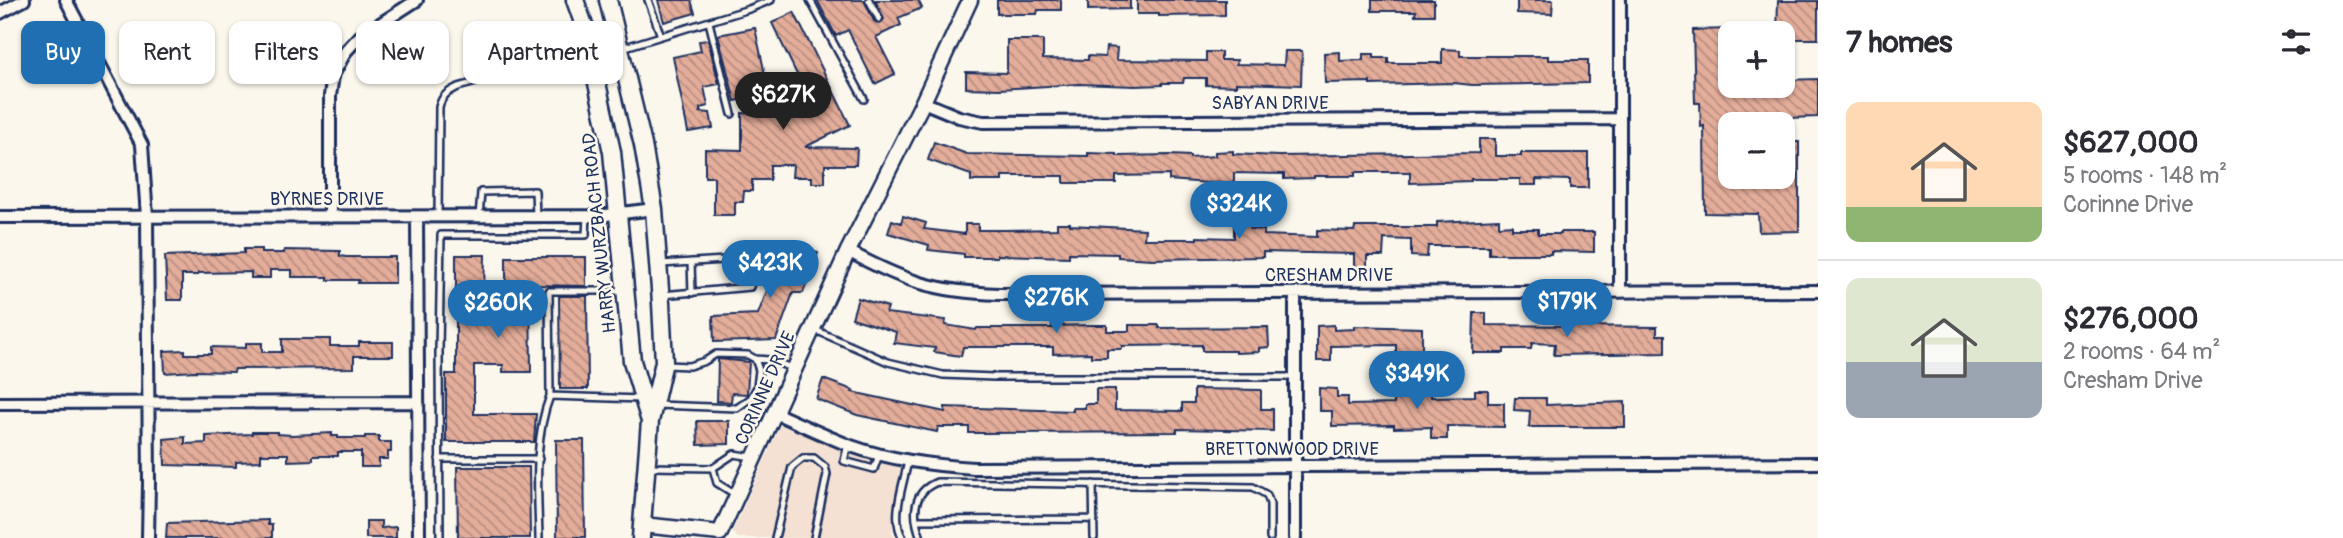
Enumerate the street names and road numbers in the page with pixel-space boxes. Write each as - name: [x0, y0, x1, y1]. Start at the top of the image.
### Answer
- street label: SABYAN DRIVE: [1212, 92, 1329, 115]
- street label: HARRY WURZBACH ROAD: [578, 132, 621, 334]
- street label: BYRNES DRIVE: [270, 188, 384, 211]
- street label: CRESHAM DRIVE: [1265, 264, 1393, 287]
- street label: CORINNE DRIVE: [730, 328, 801, 449]
- street label: BRETTONWOOD DRIVE: [1205, 438, 1379, 461]

